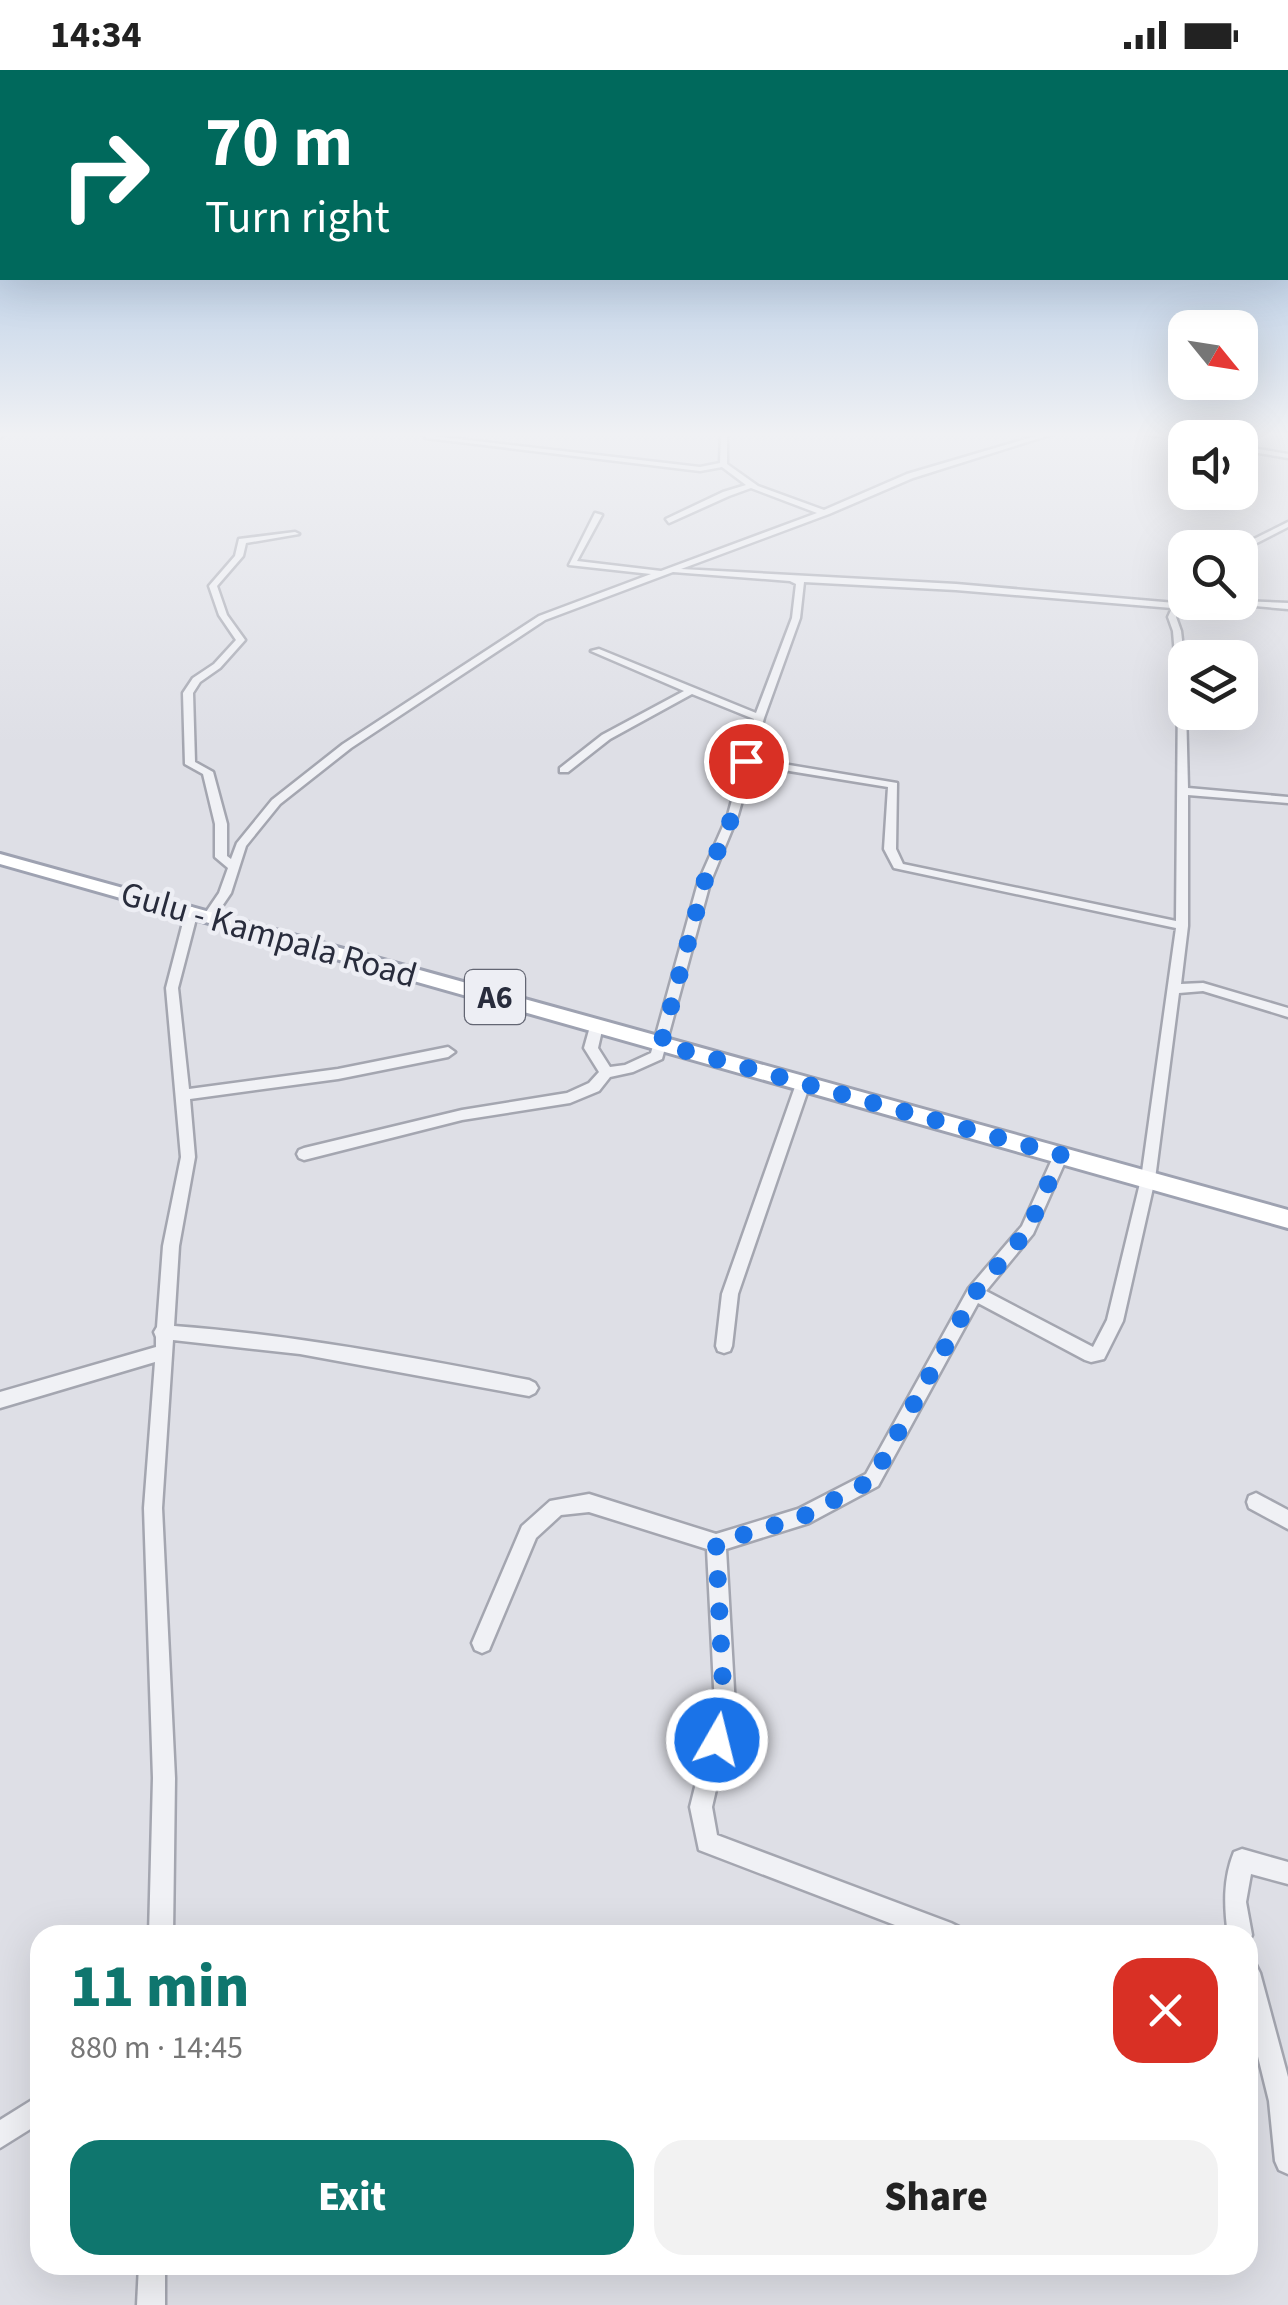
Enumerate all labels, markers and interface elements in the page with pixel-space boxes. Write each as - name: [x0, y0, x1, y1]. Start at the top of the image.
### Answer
- text: 14:34: [50, 8, 142, 62]
- text: 70 m: [205, 93, 353, 193]
- icon: right: [40, 110, 170, 240]
- text: Turn right: [205, 186, 390, 250]
- north arrow: [1168, 310, 1258, 400]
- map controls: [1168, 310, 1258, 730]
- button: sound: [1168, 420, 1258, 510]
- button: search: [1168, 530, 1258, 620]
- button: layers: [1168, 640, 1258, 730]
- pin: [704, 719, 789, 804]
- icon: arrive: [719, 734, 774, 789]
- street label: Gulu - Kampala Road: [115, 869, 423, 1001]
- road number: A6: [465, 970, 525, 1024]
- position arrow: [665, 1688, 769, 1792]
- text: 11 min: [70, 1945, 249, 2030]
- button: close: [1113, 1958, 1218, 2063]
- text: 880 m · 14:45: [70, 2025, 243, 2071]
- button: Exit: [70, 2140, 634, 2255]
- button: Share: [654, 2140, 1218, 2255]

